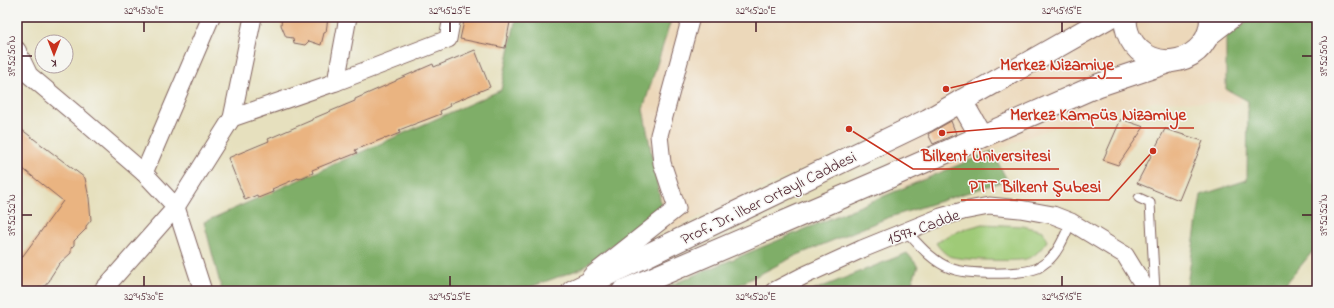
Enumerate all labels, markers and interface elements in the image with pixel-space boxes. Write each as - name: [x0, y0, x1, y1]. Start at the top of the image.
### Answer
- text: 32°45'30"E: [124, 4, 164, 19]
- text: 32°45'25"E: [429, 4, 471, 19]
- text: 32°45'20"E: [736, 4, 776, 19]
- text: 32°45'15"E: [1042, 4, 1082, 19]
- north arrow: [34, 34, 74, 74]
- text: 39°52'50"N: [5, 35, 20, 76]
- text: 39°52'50"N: [1317, 35, 1332, 76]
- callout: Merkez Nizamiye: [992, 49, 1122, 78]
- text: Merkez Nizamiye: [1000, 53, 1115, 80]
- text: K: [51, 55, 57, 71]
- callout: Merkez Kampüs Nizamiye: [1002, 99, 1194, 128]
- text: Merkez Kampüs Nizamiye: [1010, 103, 1187, 130]
- callout: Bilkent Üniversitesi: [913, 140, 1059, 169]
- text: Bilkent Üniversitesi: [920, 144, 1051, 169]
- street label: Prof. Dr. İlber Ortaylı Caddesi: [677, 146, 861, 252]
- callout: PTT Bilkent Şubesi: [961, 171, 1109, 200]
- text: PTT Bilkent Şubesi: [969, 175, 1101, 200]
- text: 39°52'52"N: [5, 194, 20, 236]
- text: 39°52'52"N: [1317, 194, 1332, 236]
- street label: 1597. Cadde: [884, 203, 964, 252]
- text: 32°45'30"E: [124, 290, 164, 305]
- text: 32°45'25"E: [429, 290, 471, 305]
- text: 32°45'20"E: [736, 290, 776, 305]
- text: 32°45'15"E: [1042, 290, 1082, 305]

